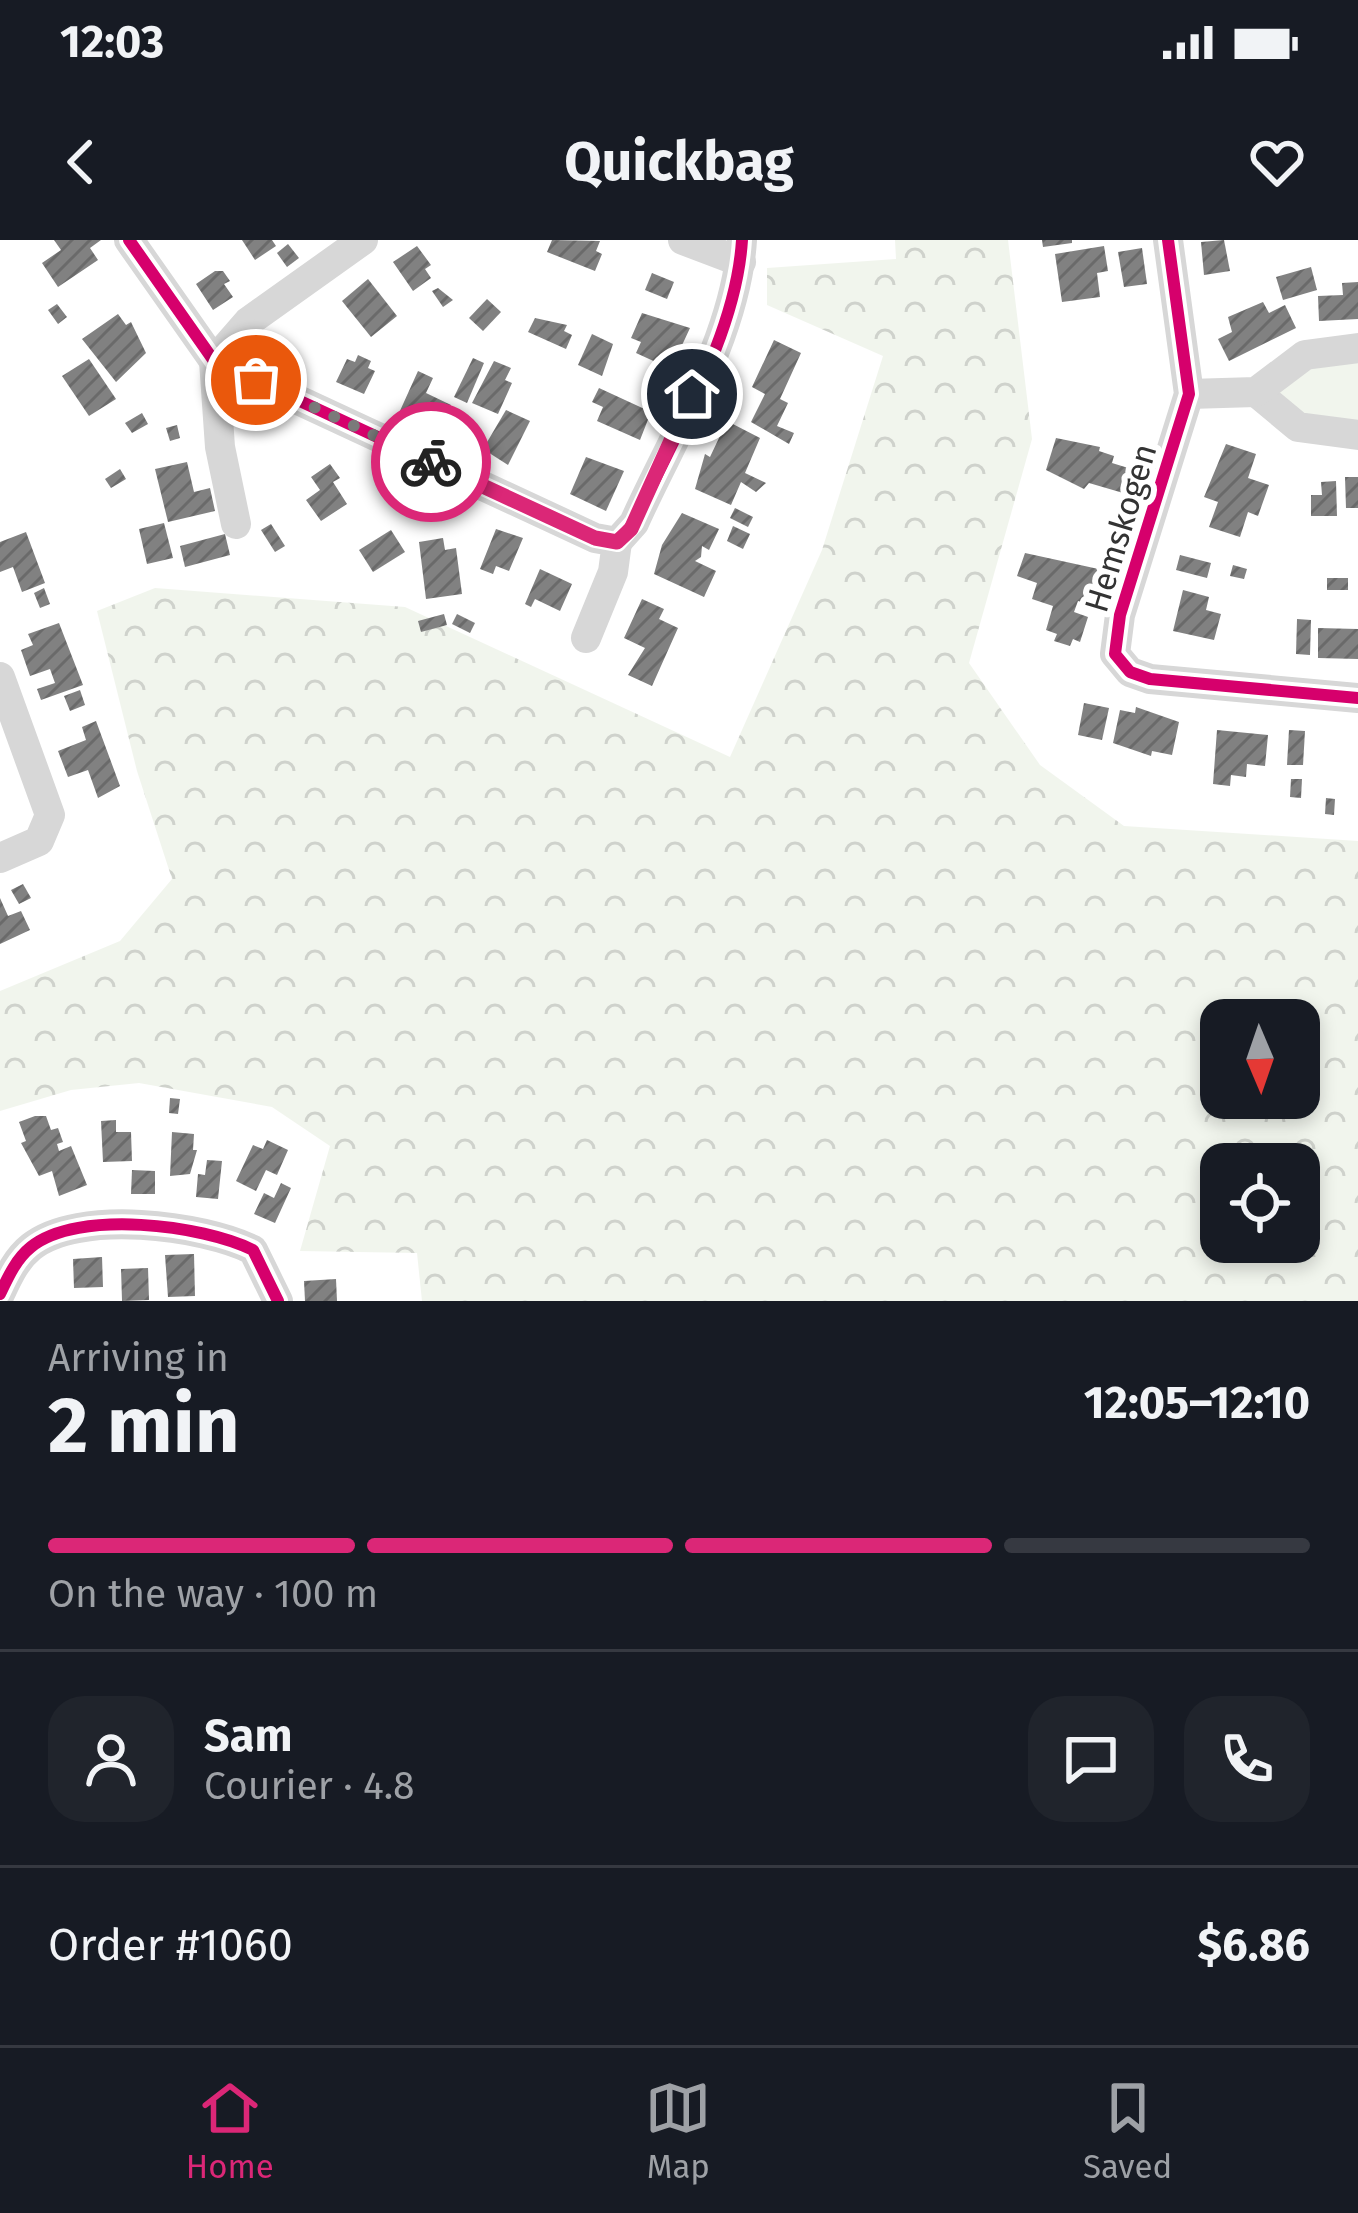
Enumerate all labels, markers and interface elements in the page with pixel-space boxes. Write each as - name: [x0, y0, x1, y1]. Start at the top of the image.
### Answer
- text: 12:03: [60, 15, 164, 69]
- icon: back: [48, 129, 114, 195]
- icon: heart: [1244, 129, 1310, 195]
- text: Quickbag: [564, 130, 794, 194]
- pin: [205, 329, 307, 431]
- pin: [641, 343, 743, 445]
- icon: bag: [223, 347, 289, 413]
- icon: home: [659, 361, 725, 427]
- courier: [371, 402, 491, 522]
- icon: bike: [398, 429, 464, 495]
- street label: Hemskogen: [1076, 439, 1166, 617]
- north arrow: [1200, 999, 1320, 1119]
- map controls: [1200, 999, 1320, 1263]
- button: locate: [1200, 1143, 1320, 1263]
- text: Arriving in: [48, 1335, 229, 1381]
- text: 12:05–12:10: [1084, 1376, 1310, 1430]
- text: 2 min: [48, 1379, 240, 1473]
- text: On the way · 100 m: [48, 1571, 378, 1617]
- button: person: [48, 1696, 174, 1822]
- button: chat: [1028, 1696, 1154, 1822]
- button: phone: [1184, 1696, 1310, 1822]
- text: Sam: [204, 1709, 292, 1763]
- text: Courier · 4.8: [204, 1763, 415, 1809]
- text: Order #1060: [48, 1918, 293, 1972]
- text: $6.86: [1198, 1918, 1310, 1972]
- tab: Home: [186, 2075, 274, 2187]
- tab: Map: [645, 2075, 711, 2187]
- tab: Saved: [1083, 2075, 1172, 2187]

